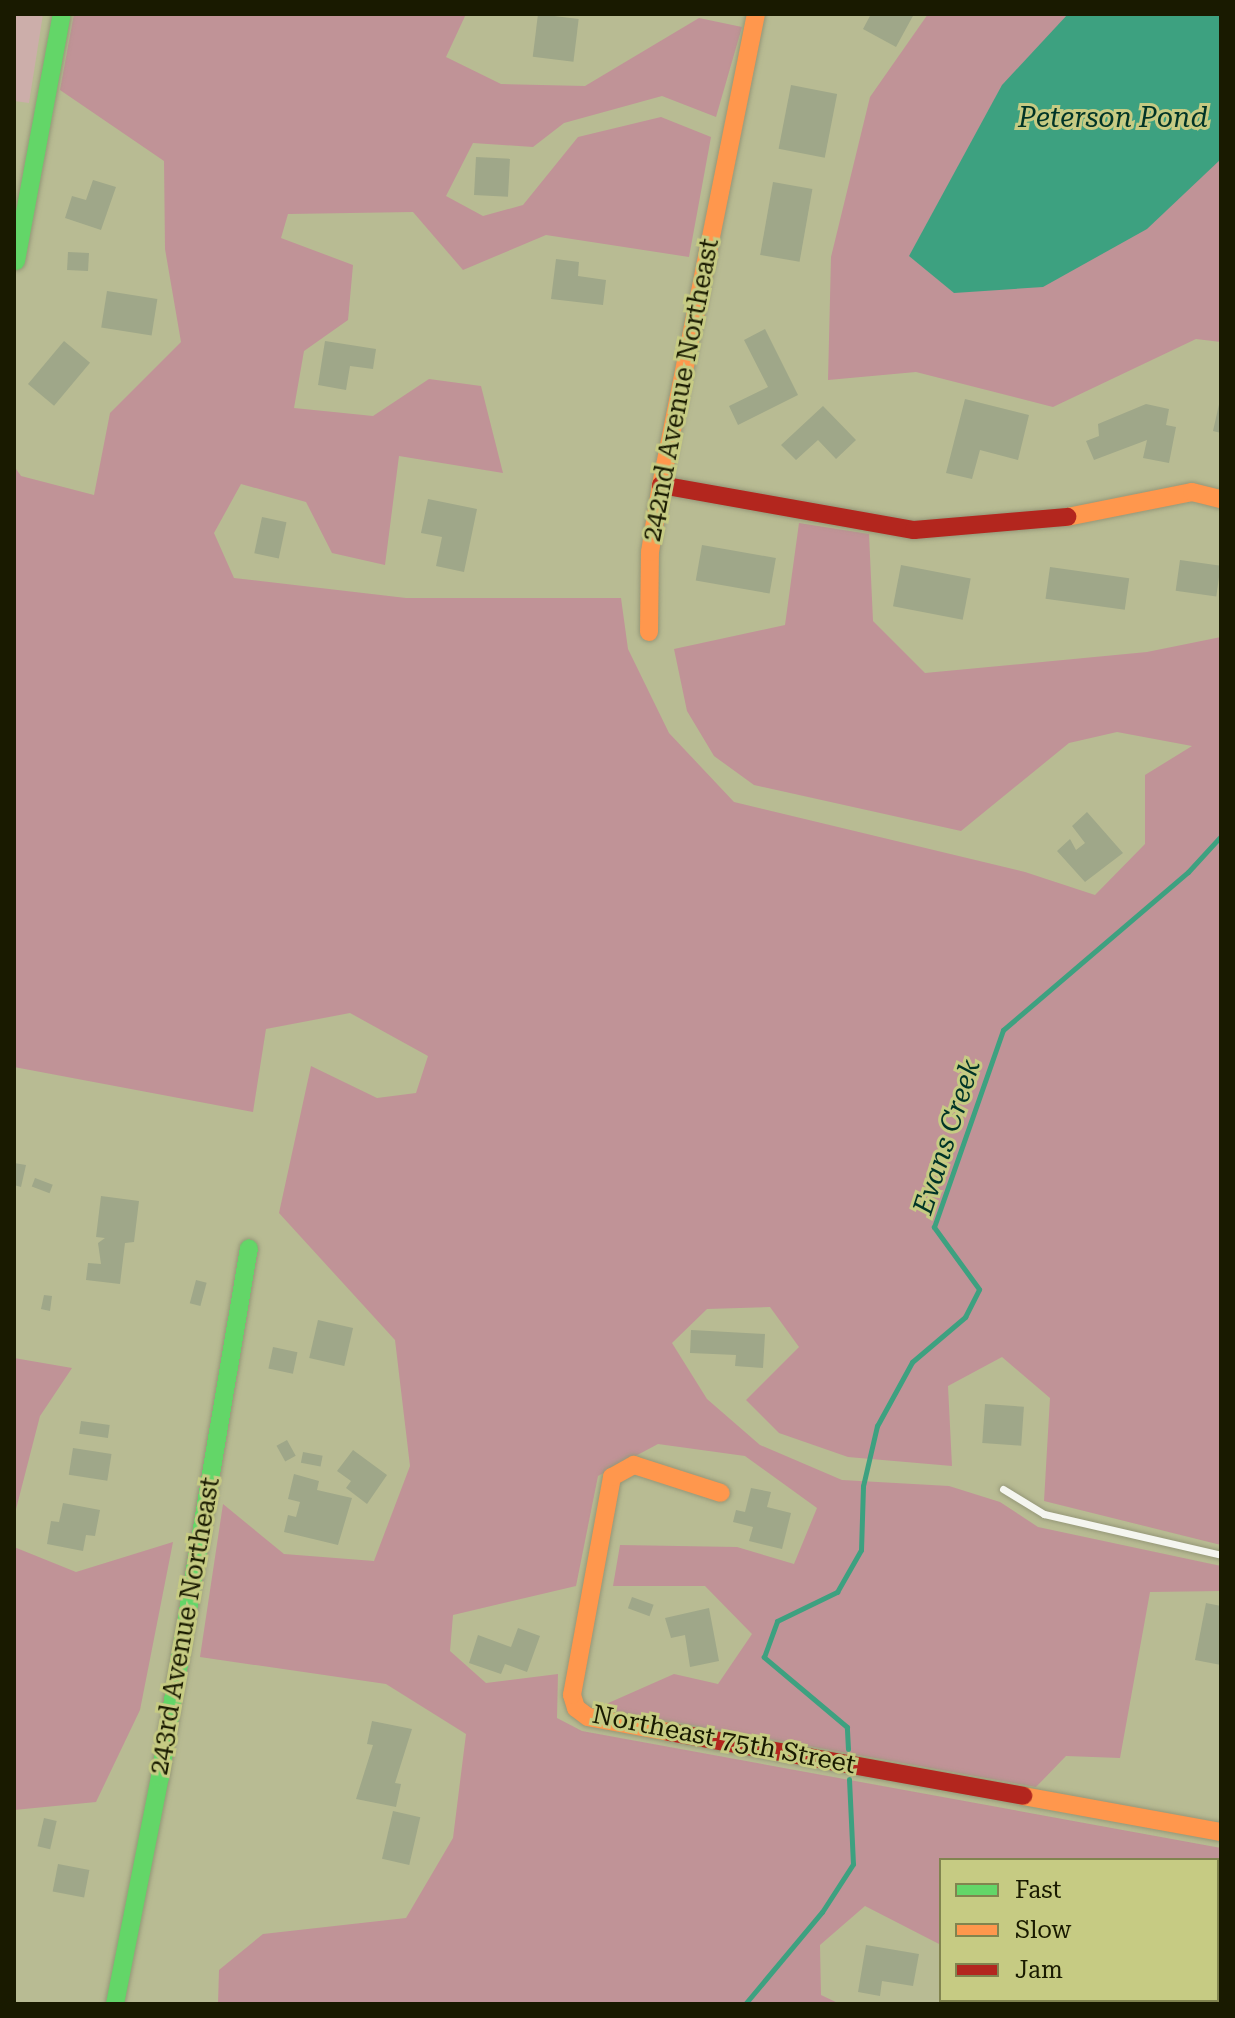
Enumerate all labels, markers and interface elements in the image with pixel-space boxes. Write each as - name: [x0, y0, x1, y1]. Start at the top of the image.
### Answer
- water label: Peterson Pond: [1018, 101, 1208, 135]
- street label: 242nd Avenue Northeast: [636, 236, 726, 544]
- water label: Evans Creek: [906, 1055, 988, 1219]
- street label: 243rd Avenue Northeast: [143, 1475, 227, 1777]
- street label: Northeast 75th Street: [590, 1699, 858, 1781]
- legend: [939, 1858, 1219, 2002]
- text: Fast: [1015, 1876, 1062, 1904]
- text: Slow: [1015, 1916, 1071, 1944]
- text: Jam: [1015, 1956, 1063, 1984]

